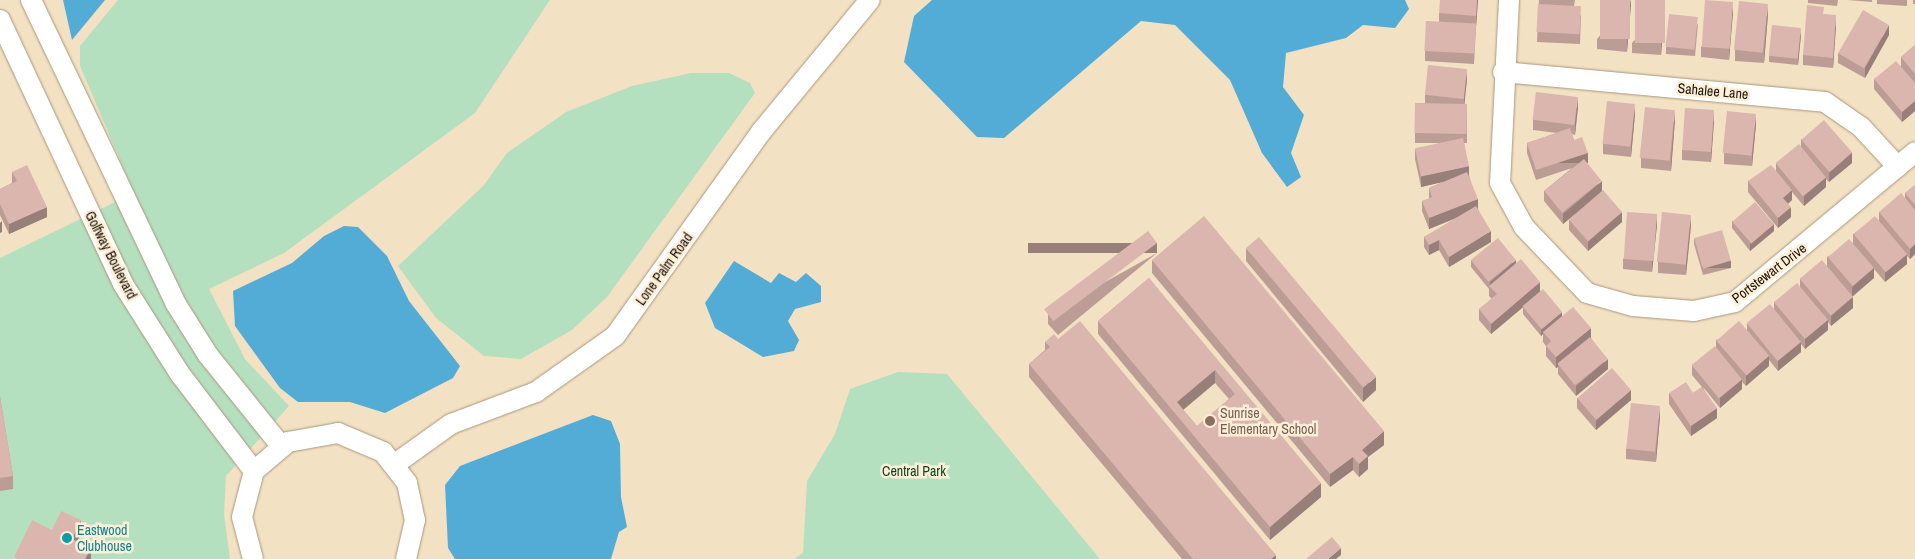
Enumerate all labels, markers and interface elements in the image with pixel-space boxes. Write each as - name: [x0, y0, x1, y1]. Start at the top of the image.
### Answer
- street label: Sahalee Lane: [1677, 80, 1749, 102]
- street label: Golfway Boulevard: [82, 208, 140, 302]
- street label: Lone Palm Road: [632, 229, 696, 309]
- street label: Portstewart Drive: [1729, 240, 1809, 306]
- place label: Sunrise Elementary School: [1220, 405, 1316, 438]
- marker: Sunrise Elementary School: [1204, 415, 1216, 427]
- park label: Central Park: [882, 463, 946, 479]
- place label: Eastwood Clubhouse: [77, 522, 132, 554]
- marker: Eastwood Clubhouse: [61, 532, 73, 544]

